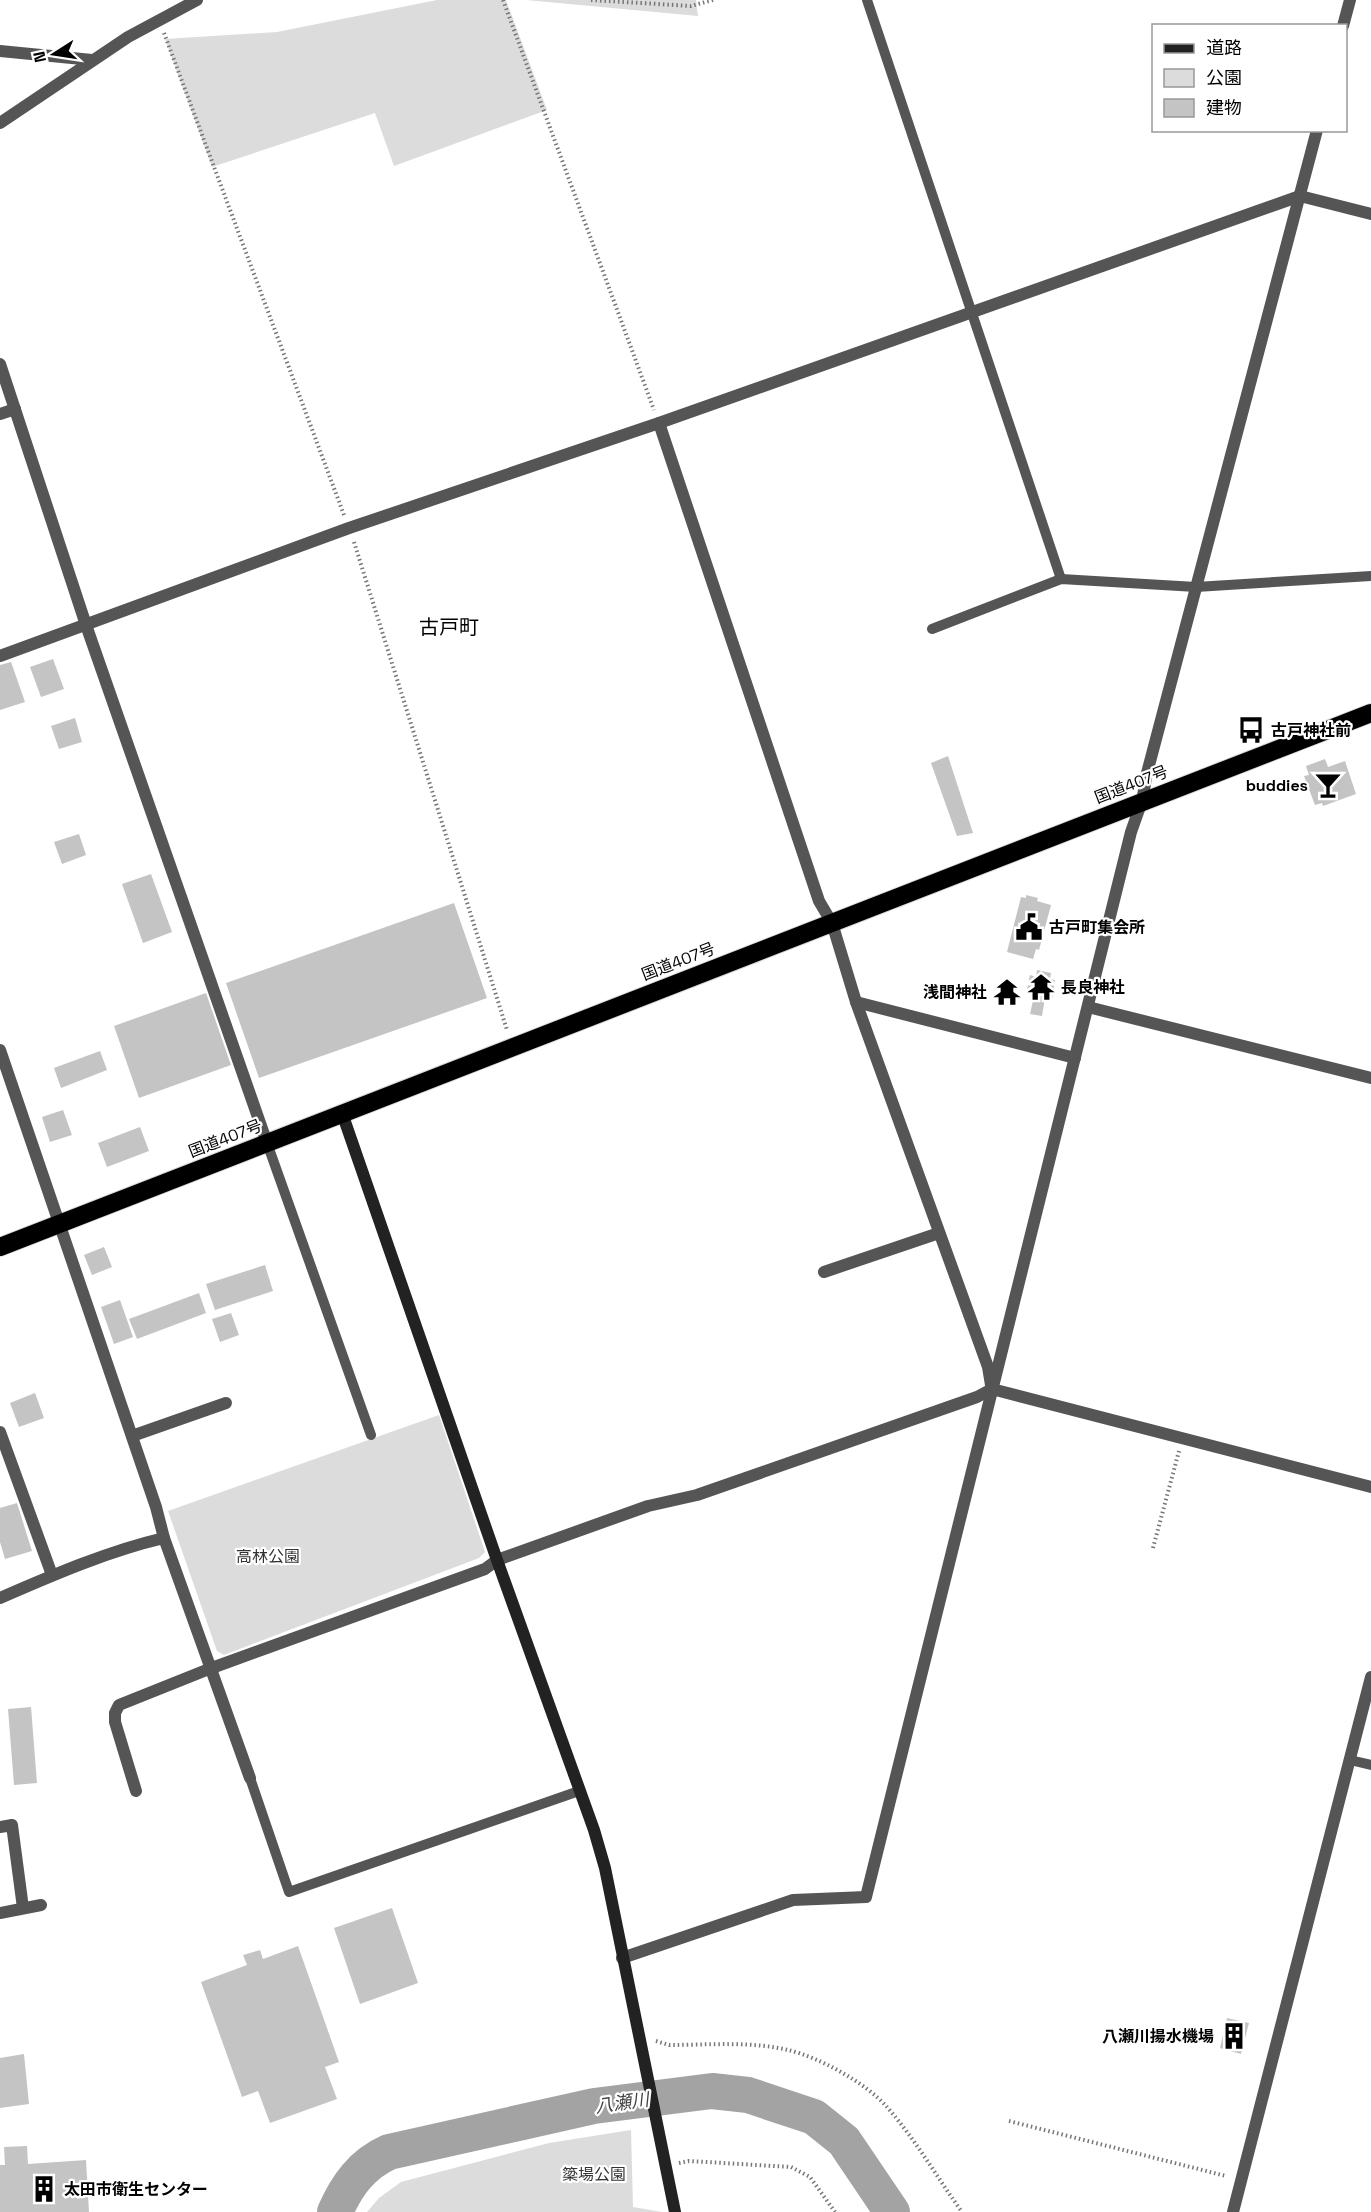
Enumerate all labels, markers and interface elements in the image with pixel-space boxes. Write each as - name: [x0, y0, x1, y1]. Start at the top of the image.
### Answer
- north arrow: [24, 24, 84, 84]
- legend: [1152, 24, 1347, 132]
- text: 道路: [1206, 36, 1242, 59]
- text: N: [28, 50, 51, 64]
- text: 公園: [1206, 66, 1242, 89]
- text: 建物: [1206, 96, 1242, 119]
- district label: 古戸町: [419, 614, 479, 640]
- bus stop icon: 古戸神社前: [1236, 715, 1266, 745]
- place label: 古戸神社前: [1271, 720, 1351, 741]
- street label: 国道407号: [1091, 761, 1171, 808]
- bar icon: buddies: [1313, 770, 1343, 800]
- place label: buddies: [1246, 775, 1308, 796]
- public building icon: 古戸町集会所: [1014, 912, 1044, 942]
- place label: 古戸町集会所: [1049, 917, 1145, 938]
- street label: 国道407号: [638, 938, 718, 985]
- temple icon: 長良神社: [1026, 972, 1056, 1002]
- temple icon: 浅間神社: [992, 977, 1022, 1007]
- place label: 長良神社: [1061, 977, 1125, 998]
- place label: 浅間神社: [923, 982, 987, 1003]
- street label: 国道407号: [185, 1115, 265, 1162]
- park label: 高林公園: [236, 1546, 300, 1567]
- building icon: 八瀬川揚水機場: [1219, 2021, 1249, 2051]
- place label: 八瀬川揚水機場: [1102, 2026, 1214, 2047]
- water label: 八瀬川: [594, 2087, 652, 2118]
- park label: 簗場公園: [562, 2164, 626, 2185]
- building icon: 太田市衛生センター: [29, 2174, 59, 2204]
- place label: 太田市衛生センター: [64, 2179, 208, 2200]

